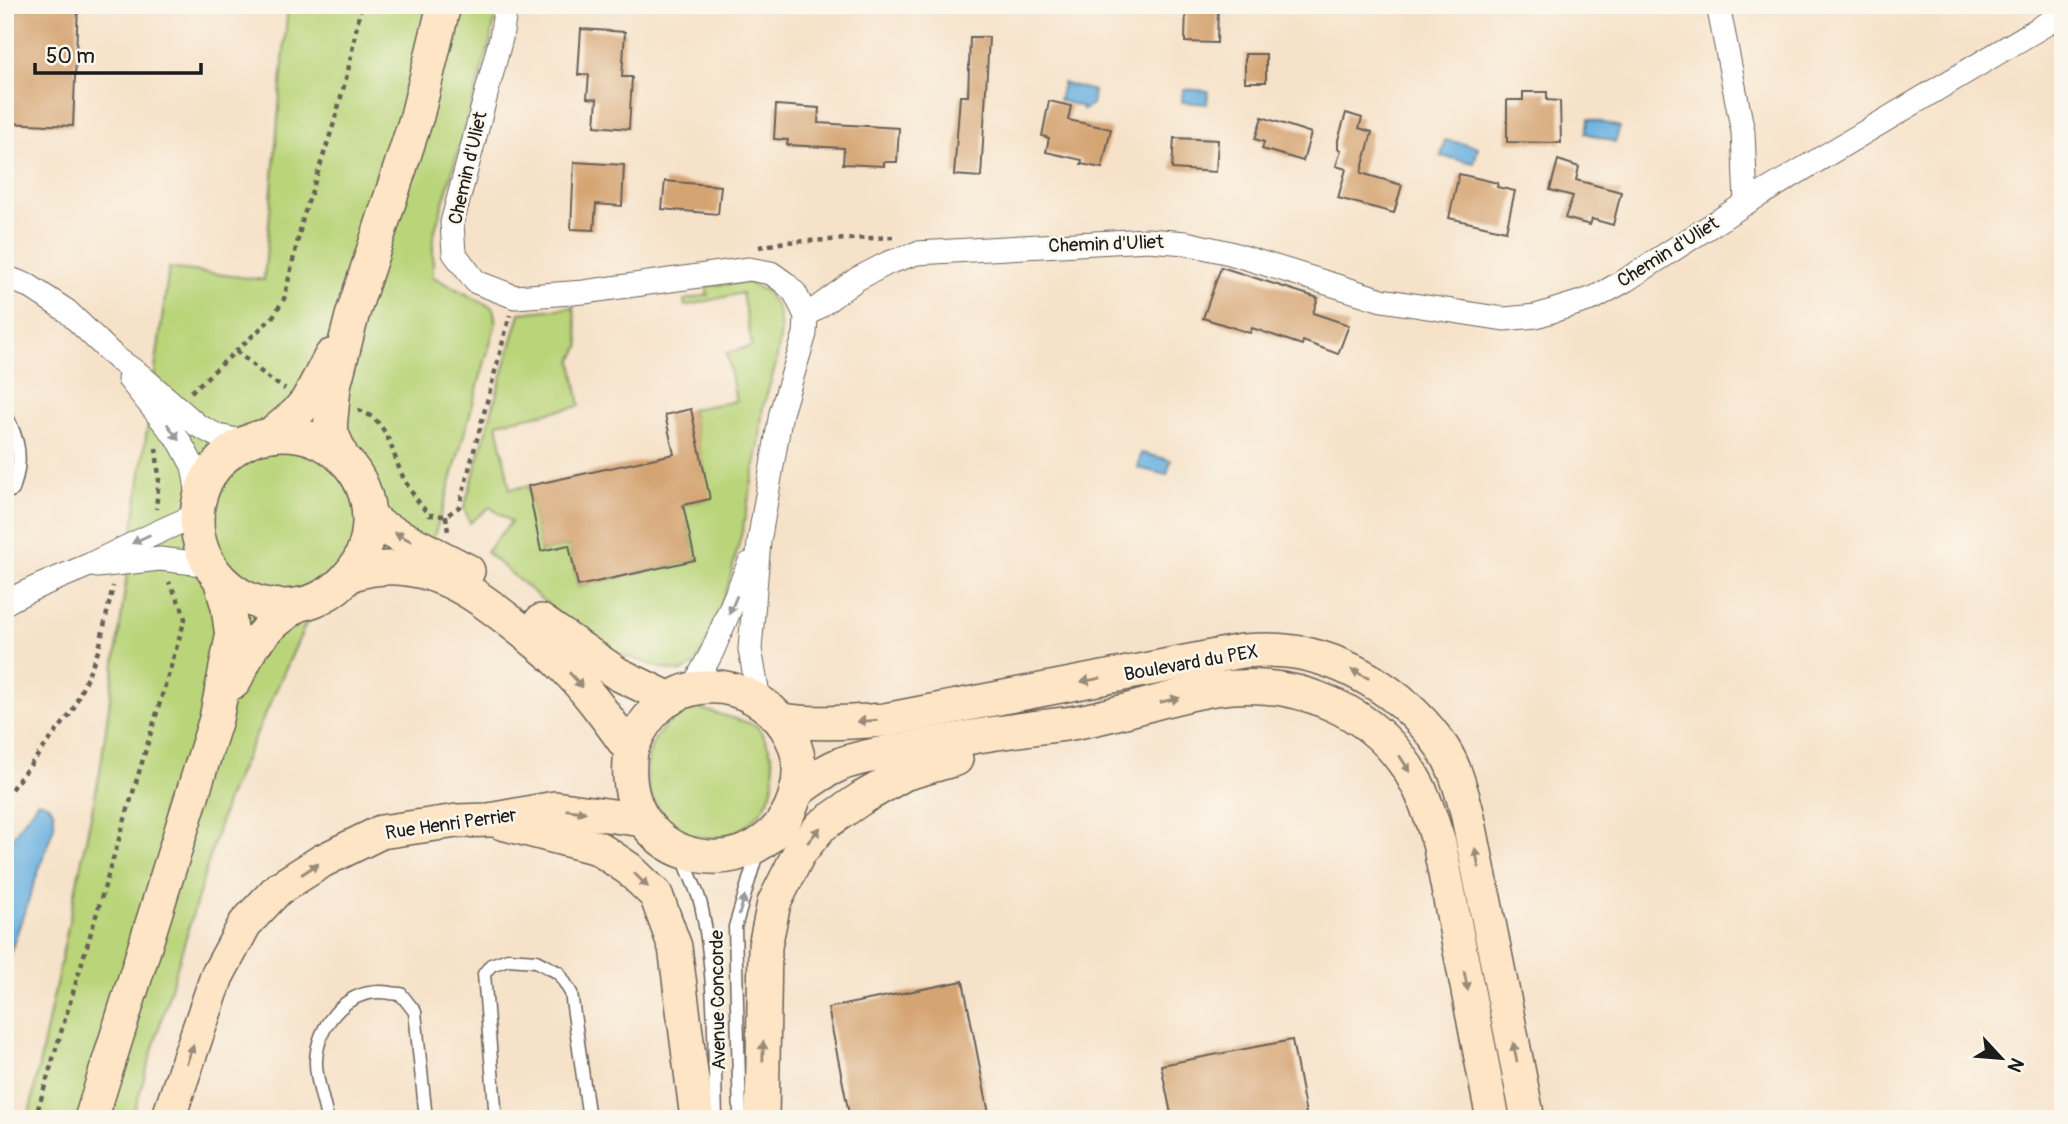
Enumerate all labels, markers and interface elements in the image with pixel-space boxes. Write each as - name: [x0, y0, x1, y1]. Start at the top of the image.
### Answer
- scale bar: [35, 32, 201, 76]
- text: 50 m: [46, 43, 95, 70]
- street label: Chemin d'Uliet: [443, 109, 493, 227]
- street label: Chemin d'Uliet: [1613, 211, 1724, 293]
- street label: Chemin d'Uliet: [1048, 230, 1164, 258]
- one-way arrow: [165, 422, 180, 440]
- one-way arrow: [393, 532, 413, 543]
- one-way arrow: [131, 533, 151, 545]
- one-way arrow: [727, 594, 738, 615]
- street label: Boulevard du PEX: [1122, 639, 1260, 687]
- one-way arrow: [1350, 669, 1370, 680]
- one-way arrow: [567, 671, 583, 688]
- one-way arrow: [1080, 675, 1102, 686]
- one-way arrow: [1159, 694, 1181, 705]
- one-way arrow: [856, 716, 878, 727]
- one-way arrow: [1398, 754, 1411, 774]
- street label: Rue Henri Perrier: [384, 803, 518, 845]
- one-way arrow: [565, 806, 587, 817]
- one-way arrow: [806, 827, 821, 844]
- one-way arrow: [1471, 847, 1482, 869]
- one-way arrow: [300, 862, 320, 875]
- one-way arrow: [632, 872, 649, 888]
- one-way arrow: [737, 894, 747, 915]
- street label: Avenue Concorde: [705, 929, 731, 1070]
- one-way arrow: [1461, 971, 1472, 993]
- north arrow: [1966, 1023, 2036, 1092]
- one-way arrow: [757, 1039, 769, 1061]
- one-way arrow: [1509, 1041, 1520, 1063]
- one-way arrow: [185, 1044, 196, 1065]
- text: N: [2002, 1054, 2029, 1076]

